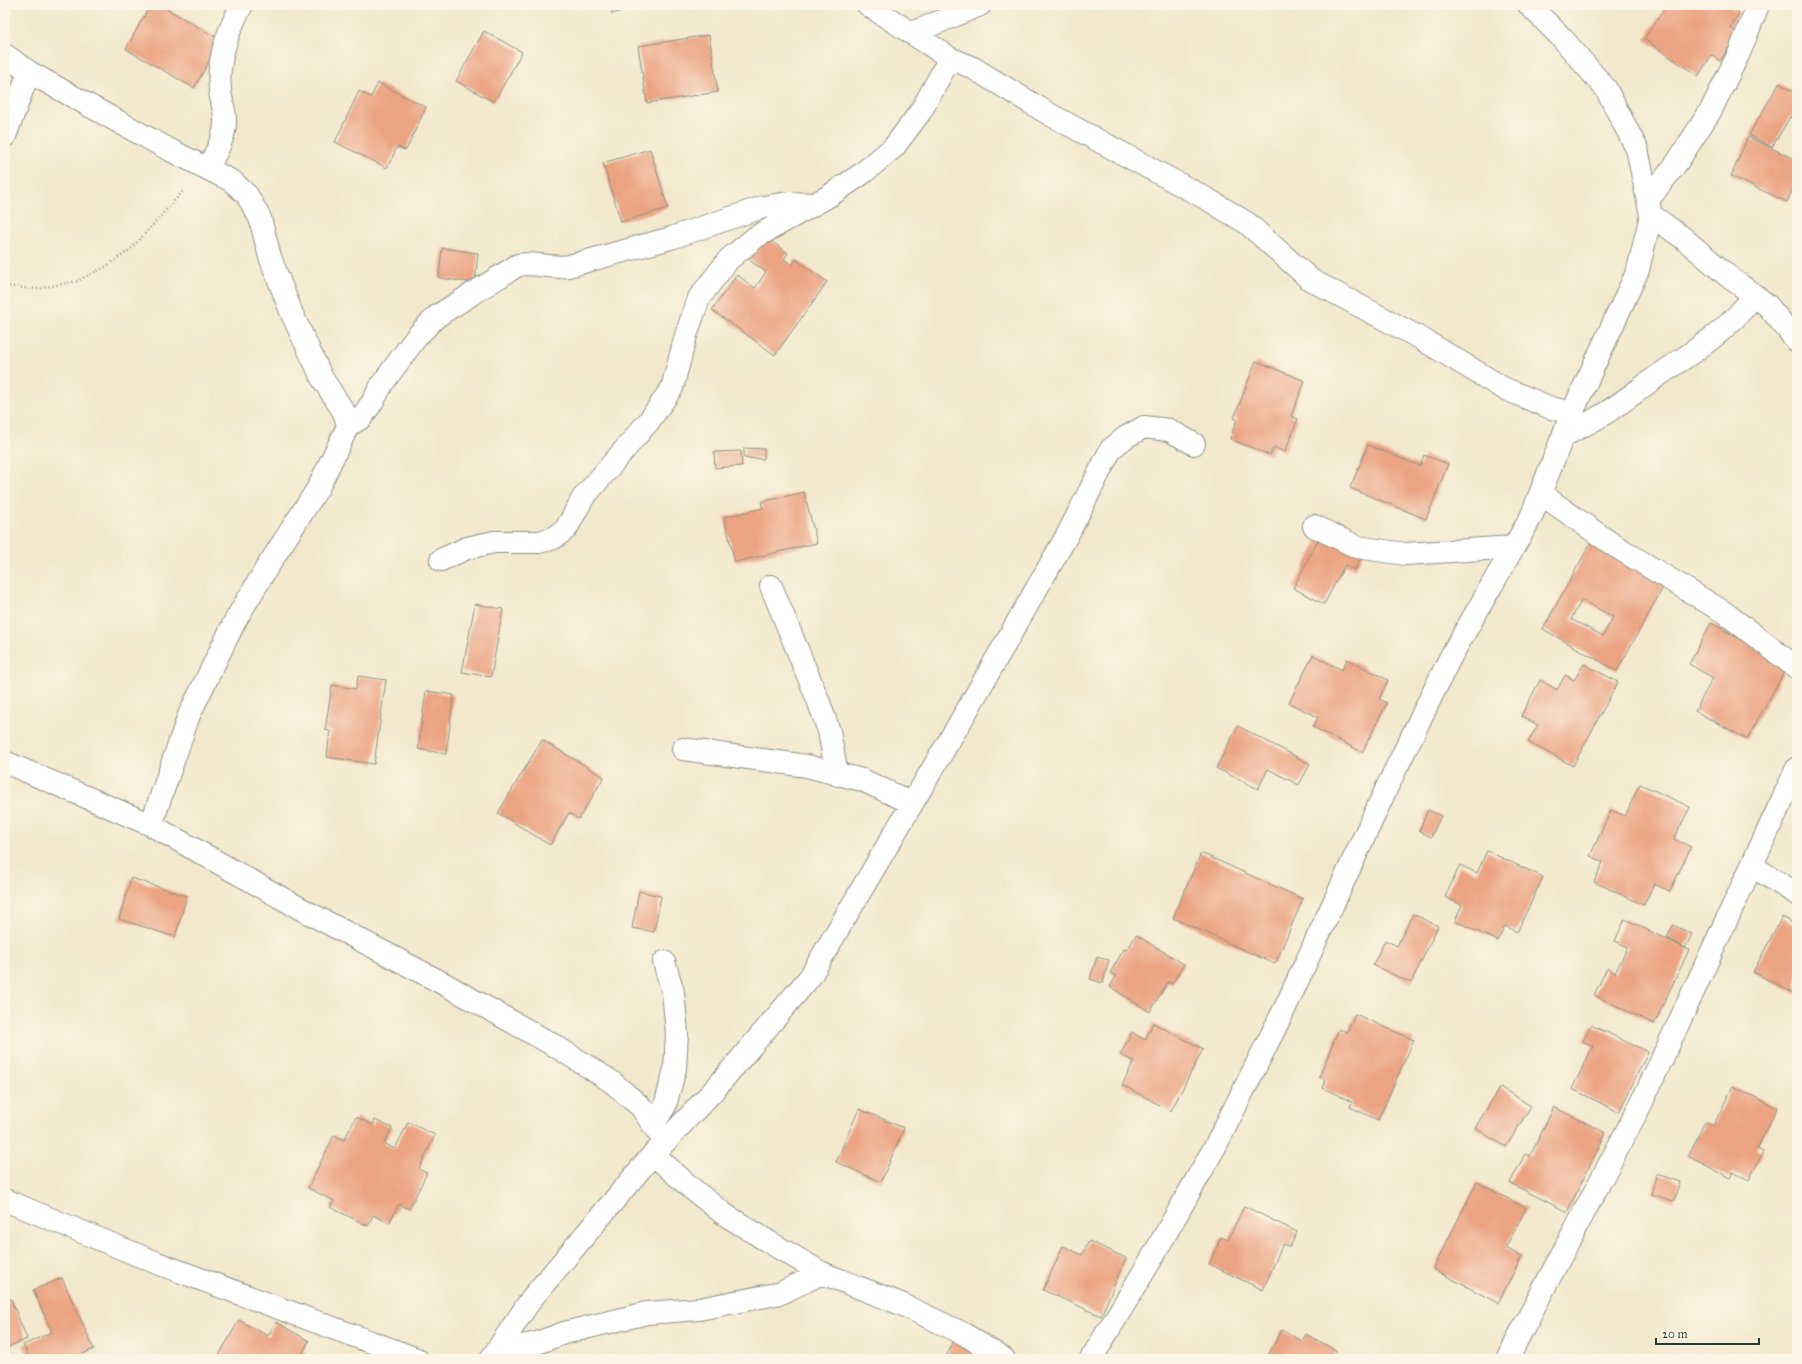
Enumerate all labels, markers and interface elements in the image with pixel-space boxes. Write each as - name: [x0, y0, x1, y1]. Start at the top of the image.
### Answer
- scale bar: [1656, 1320, 1759, 1346]
- text: 20 m: [1662, 1327, 1688, 1341]

